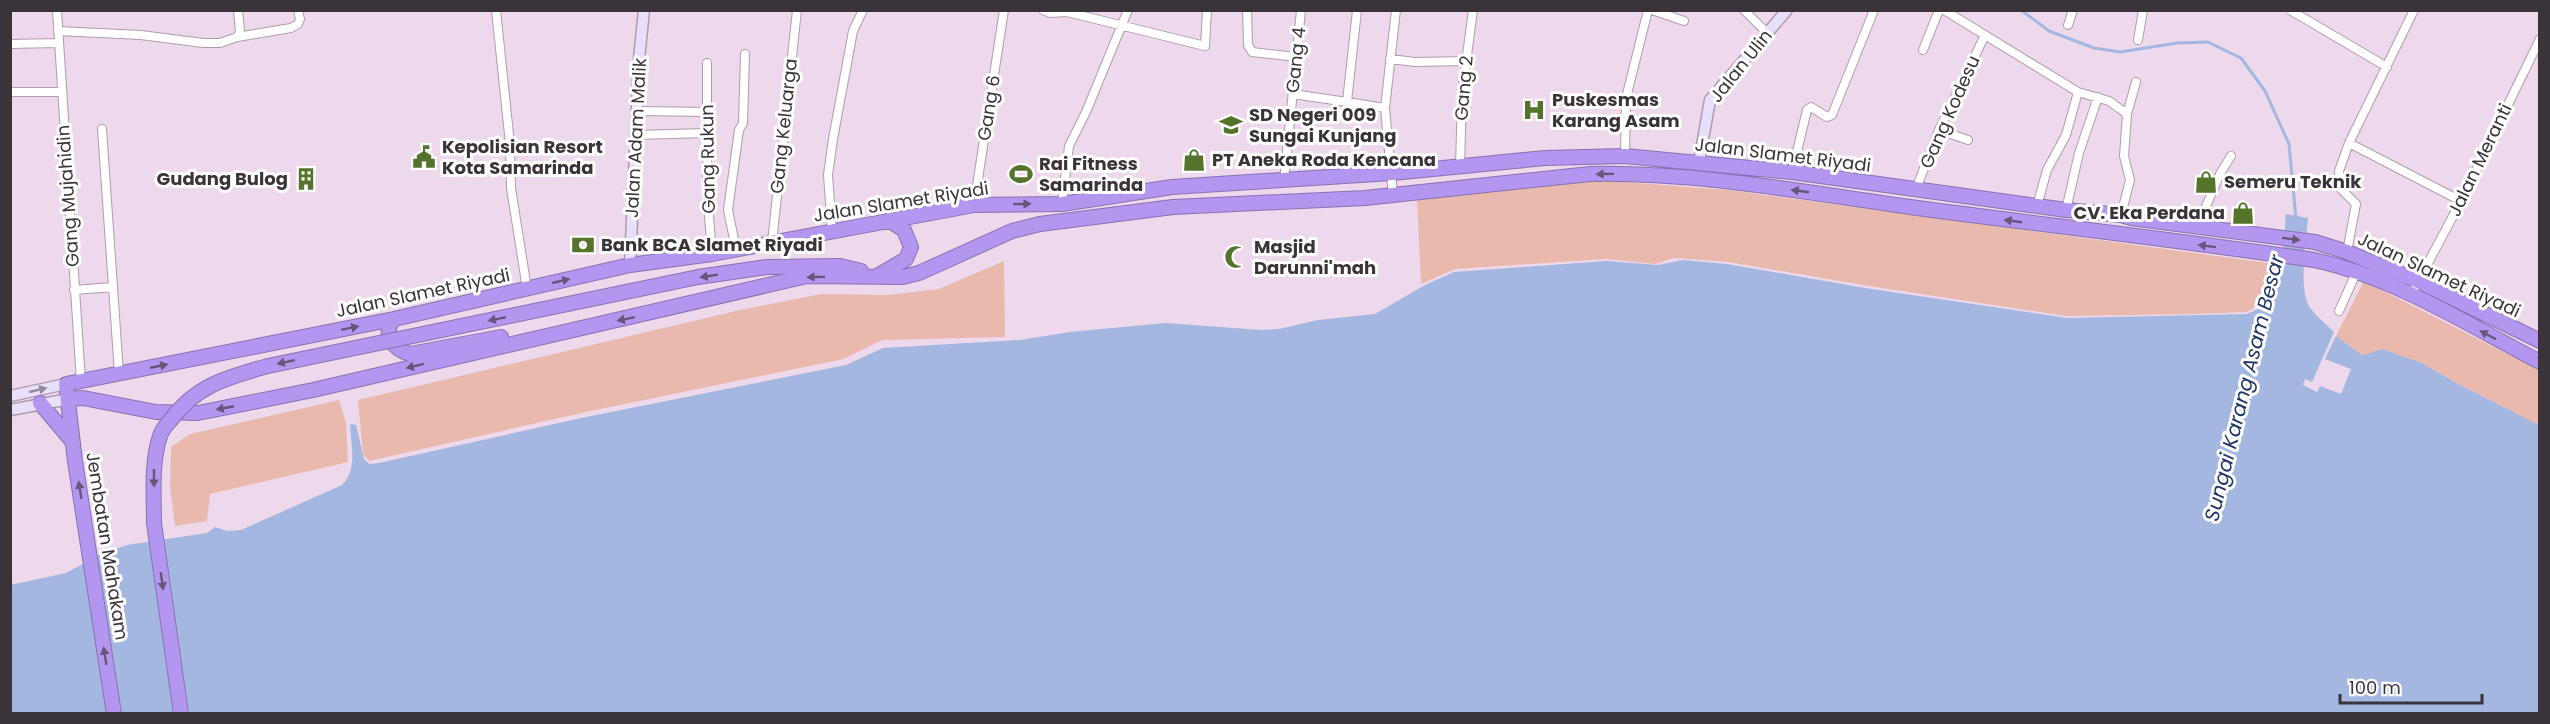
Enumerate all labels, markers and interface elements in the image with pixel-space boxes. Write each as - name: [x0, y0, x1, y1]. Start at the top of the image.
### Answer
- street label: Jalan Ulin: [1703, 24, 1778, 107]
- street label: Gang 4: [1280, 26, 1311, 94]
- street label: Gang Kodesu: [1913, 51, 1986, 172]
- street label: Gang 2: [1448, 54, 1479, 121]
- street label: Jalan Adam Malik: [619, 57, 652, 219]
- street label: Gang Keluarga: [764, 57, 803, 195]
- street label: Gang 6: [971, 73, 1006, 143]
- place label: Puskesmas Karang Asam: [1552, 87, 1679, 133]
- hospital icon: Puskesmas Karang Asam: [1521, 97, 1547, 123]
- street label: Jalan Meranti: [2441, 99, 2518, 220]
- place label: SD Negeri 009 Sungai Kunjang: [1249, 102, 1397, 148]
- street label: Gang Rukun: [694, 104, 721, 214]
- school or university icon: SD Negeri 009 Sungai Kunjang: [1218, 112, 1244, 138]
- street label: Gang Mujahidin: [50, 124, 85, 268]
- street label: Jalan Slamet Riyadi: [1694, 131, 1872, 178]
- place label: Kepolisian Resort Kota Samarinda: [442, 134, 603, 180]
- public building icon: Kepolisian Resort Kota Samarinda: [411, 144, 437, 170]
- shop icon: PT Aneka Roda Kencana: [1181, 147, 1207, 173]
- place label: PT Aneka Roda Kencana: [1212, 147, 1436, 172]
- place label: Rai Fitness Samarinda: [1039, 151, 1143, 197]
- sports icon: Rai Fitness Samarinda: [1008, 161, 1034, 187]
- place label: Gudang Bulog: [157, 166, 288, 191]
- building icon: Gudang Bulog: [293, 166, 319, 192]
- one-way arrow: [1596, 169, 1615, 179]
- shop icon: Semeru Teknik: [2193, 169, 2219, 195]
- place label: Semeru Teknik: [2224, 169, 2362, 194]
- street label: Jalan Slamet Riyadi: [811, 175, 990, 228]
- one-way arrow: [1790, 186, 1809, 195]
- one-way arrow: [1012, 200, 1031, 209]
- place label: CV. Eka Perdana: [2074, 200, 2225, 225]
- shop icon: CV. Eka Perdana: [2230, 200, 2256, 226]
- one-way arrow: [2004, 216, 2023, 225]
- street label: Jalan Slamet Riyadi: [2354, 226, 2525, 323]
- bank icon: Bank BCA Slamet Riyadi: [570, 232, 596, 258]
- place label: Bank BCA Slamet Riyadi: [601, 232, 823, 257]
- place label: Masjid Darunni'mah: [1254, 234, 1376, 280]
- one-way arrow: [2281, 234, 2300, 243]
- one-way arrow: [2197, 241, 2216, 250]
- mosque icon: Masjid Darunni'mah: [1223, 244, 1249, 270]
- water label: Sungai Karang Asam Besar: [2197, 251, 2291, 524]
- street label: Jalan Slamet Riyadi: [334, 262, 512, 323]
- one-way arrow: [699, 271, 718, 280]
- one-way arrow: [807, 272, 826, 281]
- one-way arrow: [552, 276, 571, 285]
- one-way arrow: [488, 315, 507, 324]
- one-way arrow: [616, 315, 635, 324]
- one-way arrow: [341, 322, 359, 332]
- one-way arrow: [2479, 330, 2496, 340]
- one-way arrow: [276, 358, 295, 368]
- one-way arrow: [150, 361, 169, 370]
- one-way arrow: [406, 361, 424, 371]
- one-way arrow: [29, 385, 48, 394]
- one-way arrow: [215, 404, 234, 413]
- street label: Jembatan Mahakam: [80, 450, 135, 642]
- one-way arrow: [149, 469, 159, 488]
- one-way arrow: [75, 480, 84, 499]
- one-way arrow: [158, 572, 167, 591]
- one-way arrow: [101, 646, 110, 665]
- scale bar: [2340, 667, 2482, 705]
- text: 100 m: [2349, 675, 2401, 700]

